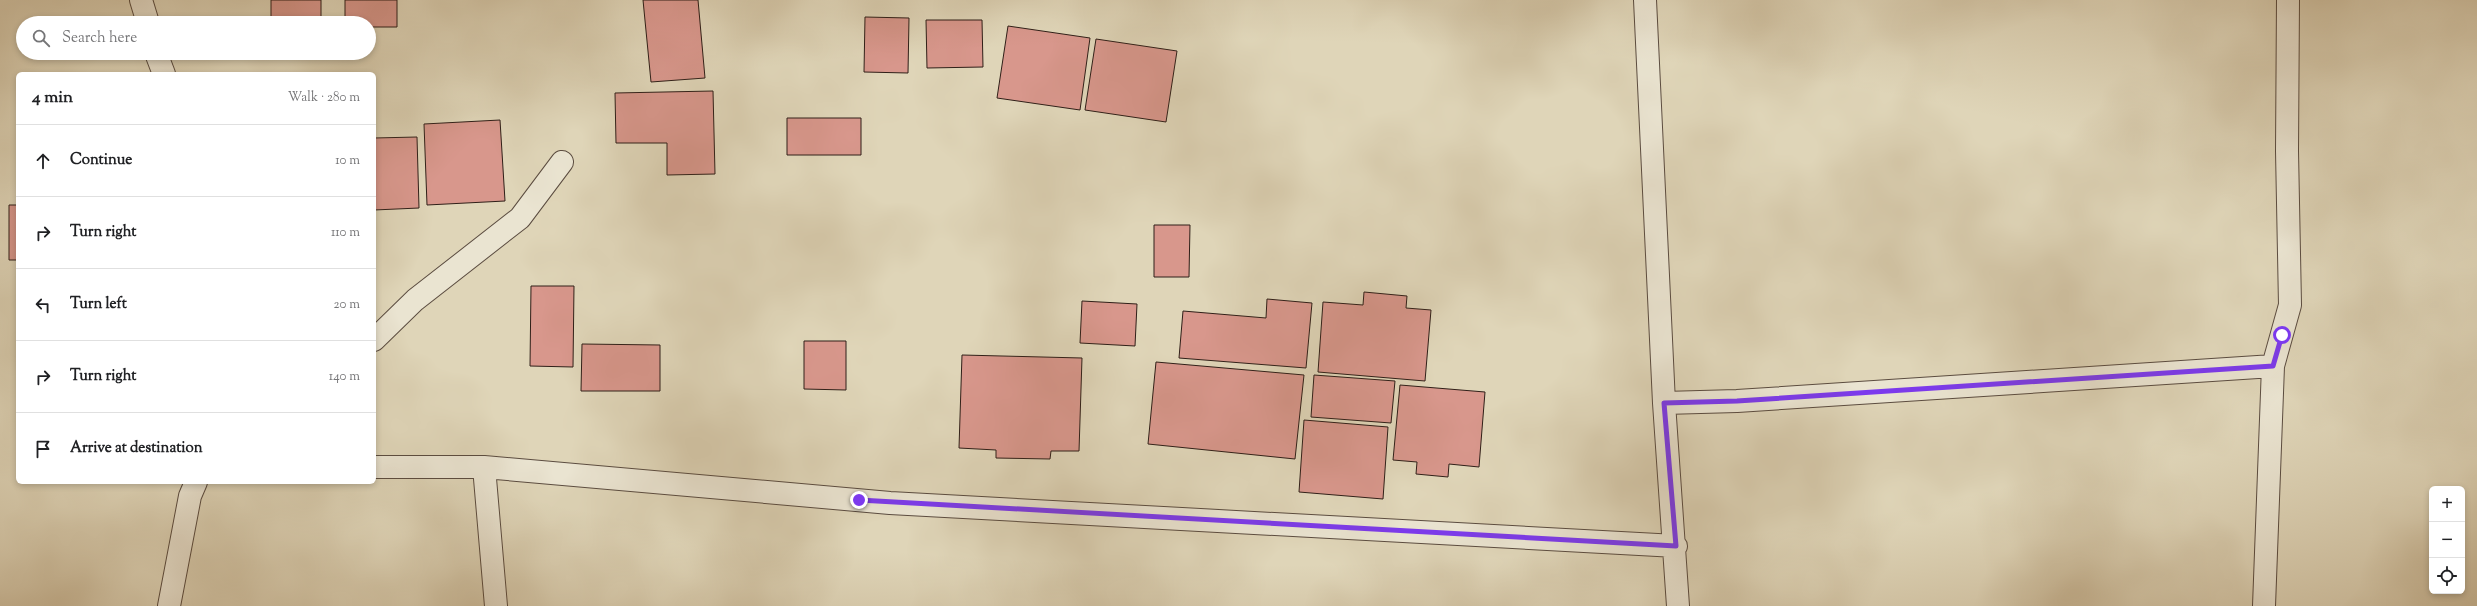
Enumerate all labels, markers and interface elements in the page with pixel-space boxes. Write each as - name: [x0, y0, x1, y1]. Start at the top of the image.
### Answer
- search box: [16, 16, 376, 60]
- icon: search: [30, 27, 52, 49]
- text: Search here: [62, 28, 137, 49]
- text: 4 min: [32, 86, 73, 110]
- text: Walk · 280 m: [288, 89, 360, 107]
- icon: ahead: [32, 150, 54, 172]
- text: Continue: [70, 150, 132, 171]
- text: 10 m: [335, 152, 360, 170]
- icon: right: [32, 222, 54, 244]
- text: Turn right: [70, 222, 136, 243]
- text: 110 m: [331, 224, 360, 242]
- icon: left: [32, 294, 54, 316]
- text: Turn left: [70, 294, 127, 315]
- text: 20 m: [334, 296, 360, 314]
- route start: [2273, 326, 2291, 344]
- icon: right: [32, 366, 54, 388]
- text: Turn right: [70, 366, 136, 387]
- text: 140 m: [329, 368, 360, 386]
- icon: arrive: [32, 438, 54, 460]
- text: Arrive at destination: [70, 438, 203, 459]
- map controls: [2429, 486, 2465, 594]
- button: +: [2429, 486, 2465, 522]
- route end: [850, 491, 868, 509]
- button: −: [2429, 522, 2465, 558]
- button: locate: [2429, 558, 2465, 594]

